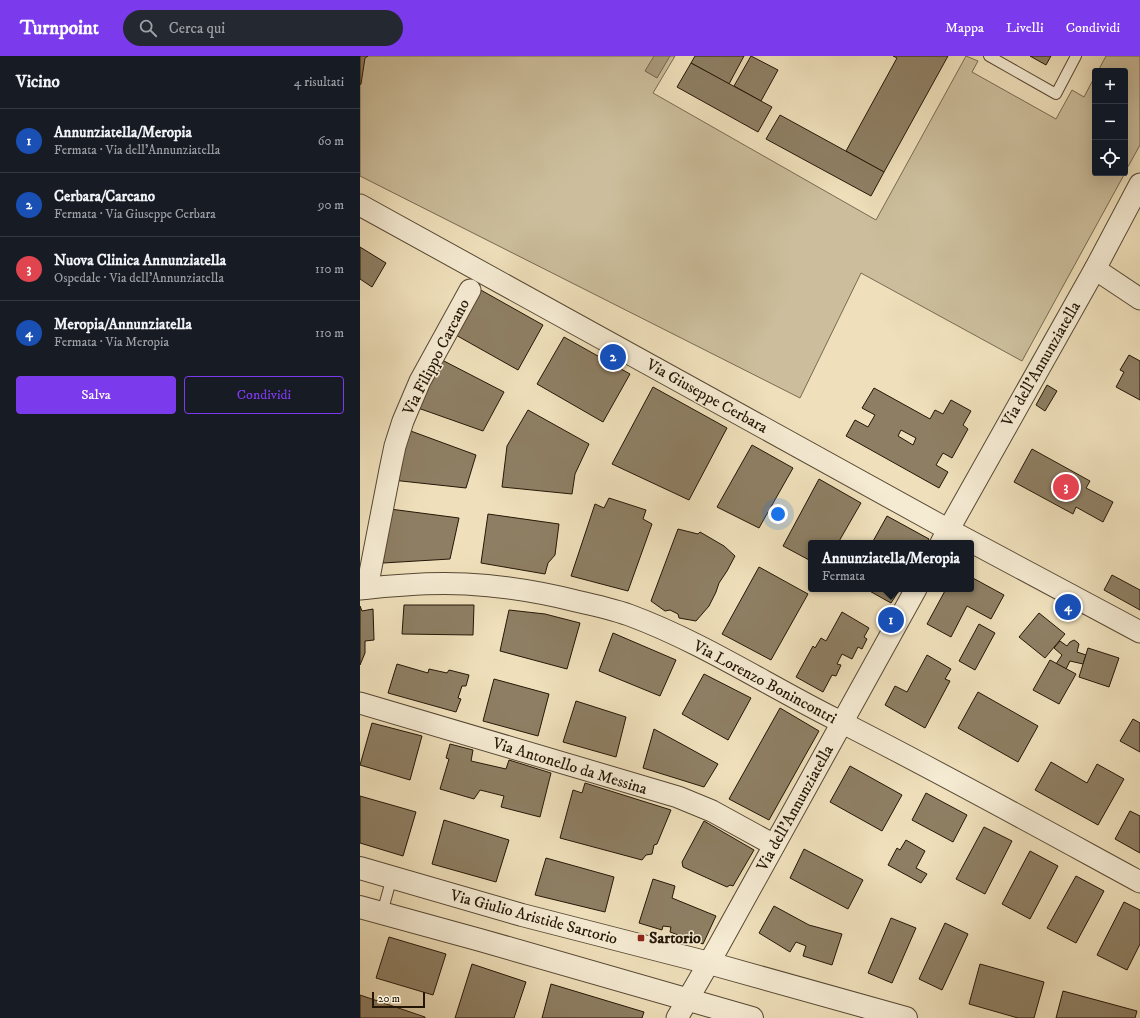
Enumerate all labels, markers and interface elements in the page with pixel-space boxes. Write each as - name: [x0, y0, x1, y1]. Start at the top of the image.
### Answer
- search box: [123, 10, 403, 46]
- text: Turnpoint: [20, 17, 99, 40]
- icon: search: [137, 17, 159, 39]
- text: Cerca qui: [169, 19, 225, 38]
- text: Mappa: [945, 19, 984, 37]
- text: Livelli: [1006, 19, 1044, 37]
- text: Condividi: [1066, 19, 1120, 37]
- map controls: [1092, 68, 1128, 176]
- button: +: [1092, 68, 1128, 104]
- text: Vicino: [16, 71, 60, 93]
- text: 4 risultati: [294, 74, 344, 90]
- button: −: [1092, 104, 1128, 140]
- text: Annunziatella/Meropia: [54, 123, 192, 142]
- text: 1: [27, 133, 31, 149]
- text: 60 m: [318, 133, 344, 149]
- button: locate: [1092, 140, 1128, 176]
- text: Fermata · Via dell'Annunziatella: [54, 142, 220, 158]
- text: Cerbara/Carcano: [54, 187, 155, 206]
- text: 2: [26, 197, 32, 213]
- text: 90 m: [318, 197, 344, 213]
- text: Fermata · Via Giuseppe Cerbara: [54, 206, 216, 222]
- text: Nuova Clinica Annunziatella: [54, 251, 226, 270]
- text: 3: [27, 261, 31, 277]
- text: 110 m: [315, 261, 344, 277]
- text: Ospedale · Via dell'Annunziatella: [54, 270, 224, 286]
- street label: Via Filippo Carcano: [398, 295, 474, 419]
- street label: Via dell'Annunziatella: [997, 298, 1085, 431]
- text: Meropia/Annunziatella: [54, 315, 192, 334]
- text: 4: [25, 325, 33, 341]
- text: 110 m: [315, 325, 344, 341]
- text: Fermata · Via Meropia: [54, 334, 169, 350]
- pin: 2: [600, 342, 626, 372]
- street label: Via Giuseppe Cerbara: [642, 354, 771, 438]
- button: Salva: [16, 376, 176, 414]
- button: Condividi: [184, 376, 344, 414]
- pin: 3: [1053, 472, 1079, 502]
- your location: [768, 504, 788, 524]
- popup: [808, 540, 974, 592]
- text: Annunziatella/Meropia: [822, 549, 960, 568]
- text: Fermata: [822, 568, 865, 584]
- pin: 4: [1055, 592, 1081, 622]
- pin: 1: [878, 605, 904, 635]
- street label: Via Lorenzo Bonincontri: [689, 635, 840, 728]
- street label: Via Antonello da Messina: [489, 733, 650, 799]
- street label: Via dell'Annunziatella: [752, 741, 838, 875]
- street label: Via Giulio Aristide Sartorio: [447, 885, 620, 949]
- place label: Sartorio: [649, 928, 701, 948]
- marker: Sartorio: [636, 933, 646, 943]
- scale bar: [372, 990, 425, 1009]
- text: 20 m: [378, 992, 400, 1006]

